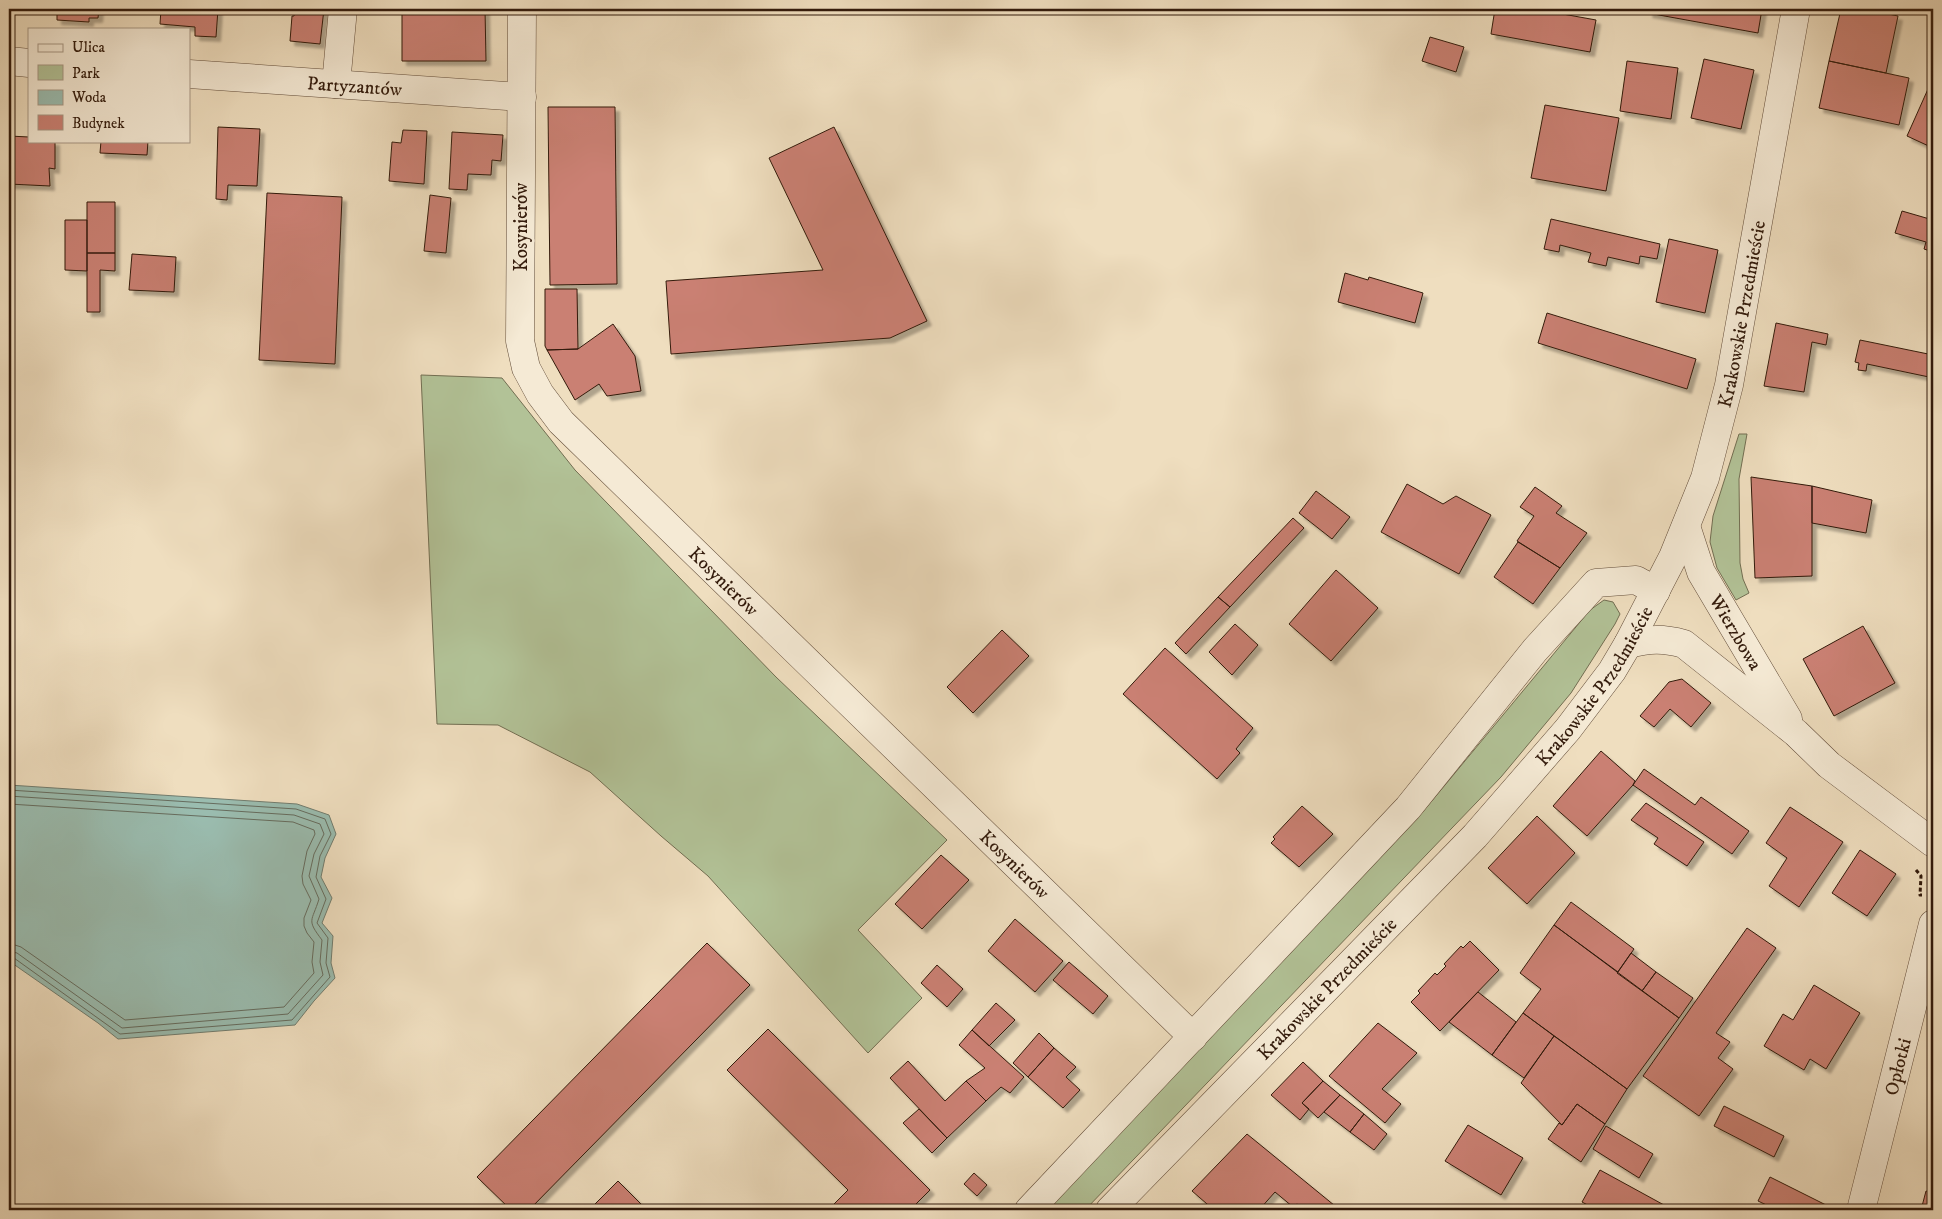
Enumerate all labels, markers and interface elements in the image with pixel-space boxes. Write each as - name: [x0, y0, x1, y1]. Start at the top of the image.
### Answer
- legend: [28, 28, 190, 142]
- text: Ulica: [72, 38, 105, 57]
- text: Park: [72, 64, 101, 83]
- street label: Partyzantów: [306, 72, 403, 102]
- text: Woda: [71, 88, 107, 107]
- text: Budynek: [72, 114, 125, 133]
- street label: Kosynierów: [510, 183, 533, 271]
- street label: Krakowskie Przedmieście: [1714, 219, 1771, 410]
- street label: Kosynierów: [683, 543, 763, 621]
- street label: Wierzbowa: [1703, 590, 1766, 675]
- street label: Krakowskie Przedmieście: [1531, 603, 1659, 771]
- street label: Kosynierów: [974, 826, 1054, 904]
- street label: Krakowskie Przedmieście: [1253, 913, 1402, 1065]
- street label: Opłotki: [1880, 1036, 1917, 1098]

